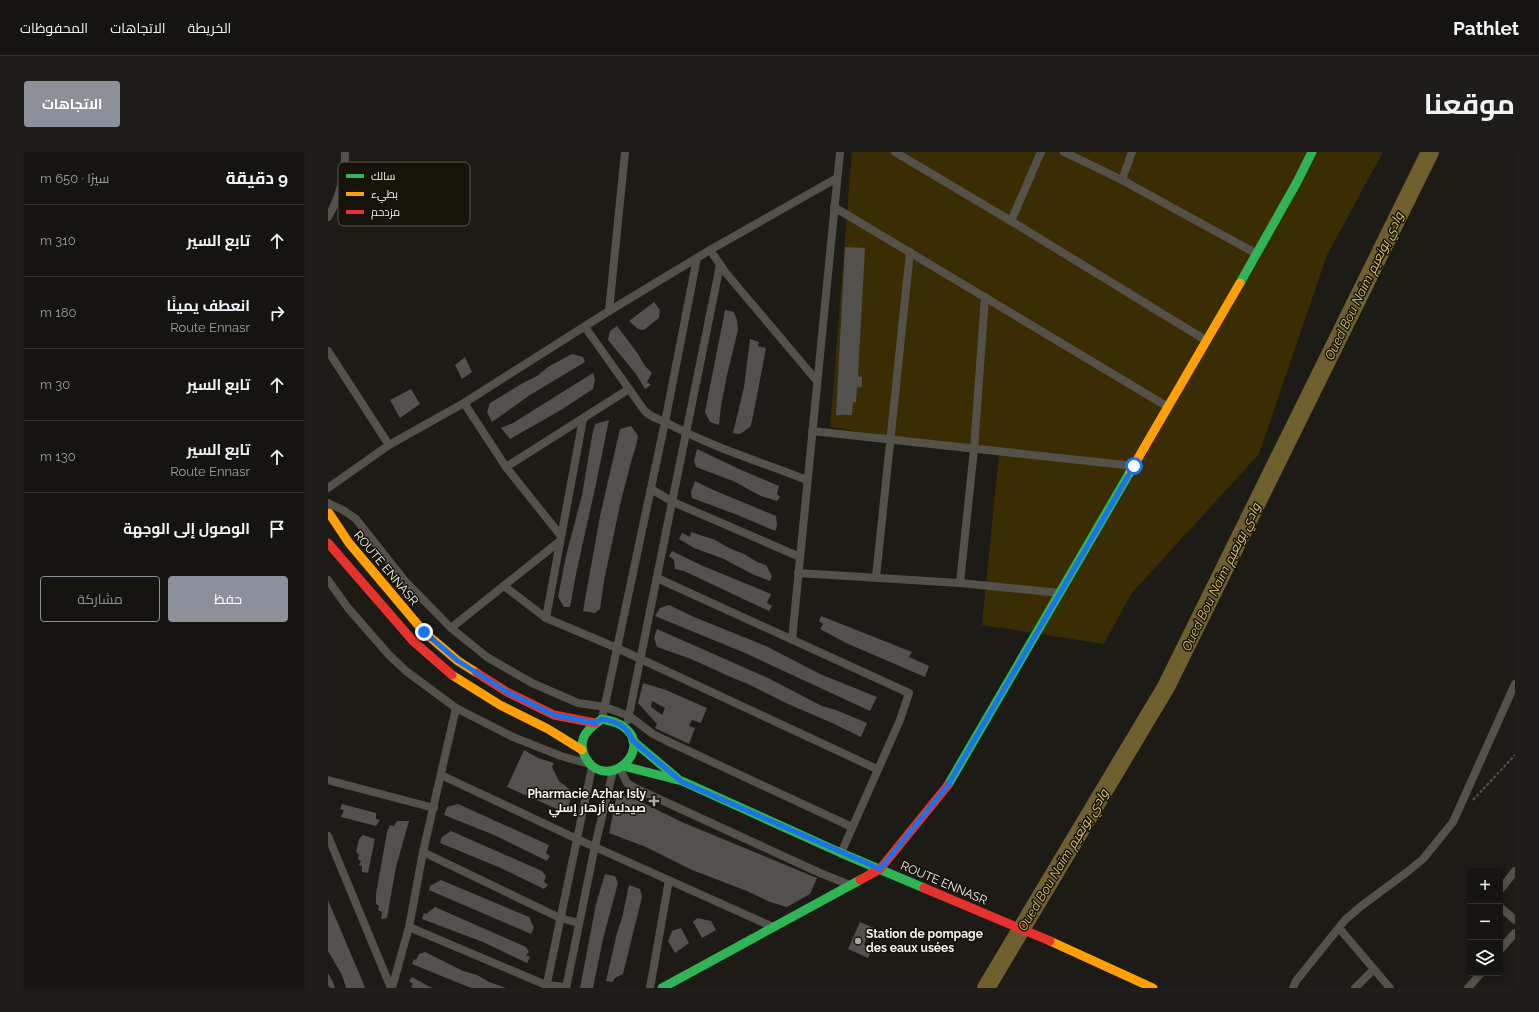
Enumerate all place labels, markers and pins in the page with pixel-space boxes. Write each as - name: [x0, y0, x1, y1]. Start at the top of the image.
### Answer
- place label: Pharmacie Azhar Isly صيدلية أزهار إسلي: [527, 787, 646, 818]
- marker: Pharmacie Azhar Isly صيدلية أزهار إسلي: [649, 796, 659, 806]
- place label: Station de pompage des eaux usées: [866, 927, 983, 955]
- marker: Station de pompage des eaux usées: [853, 936, 863, 946]

